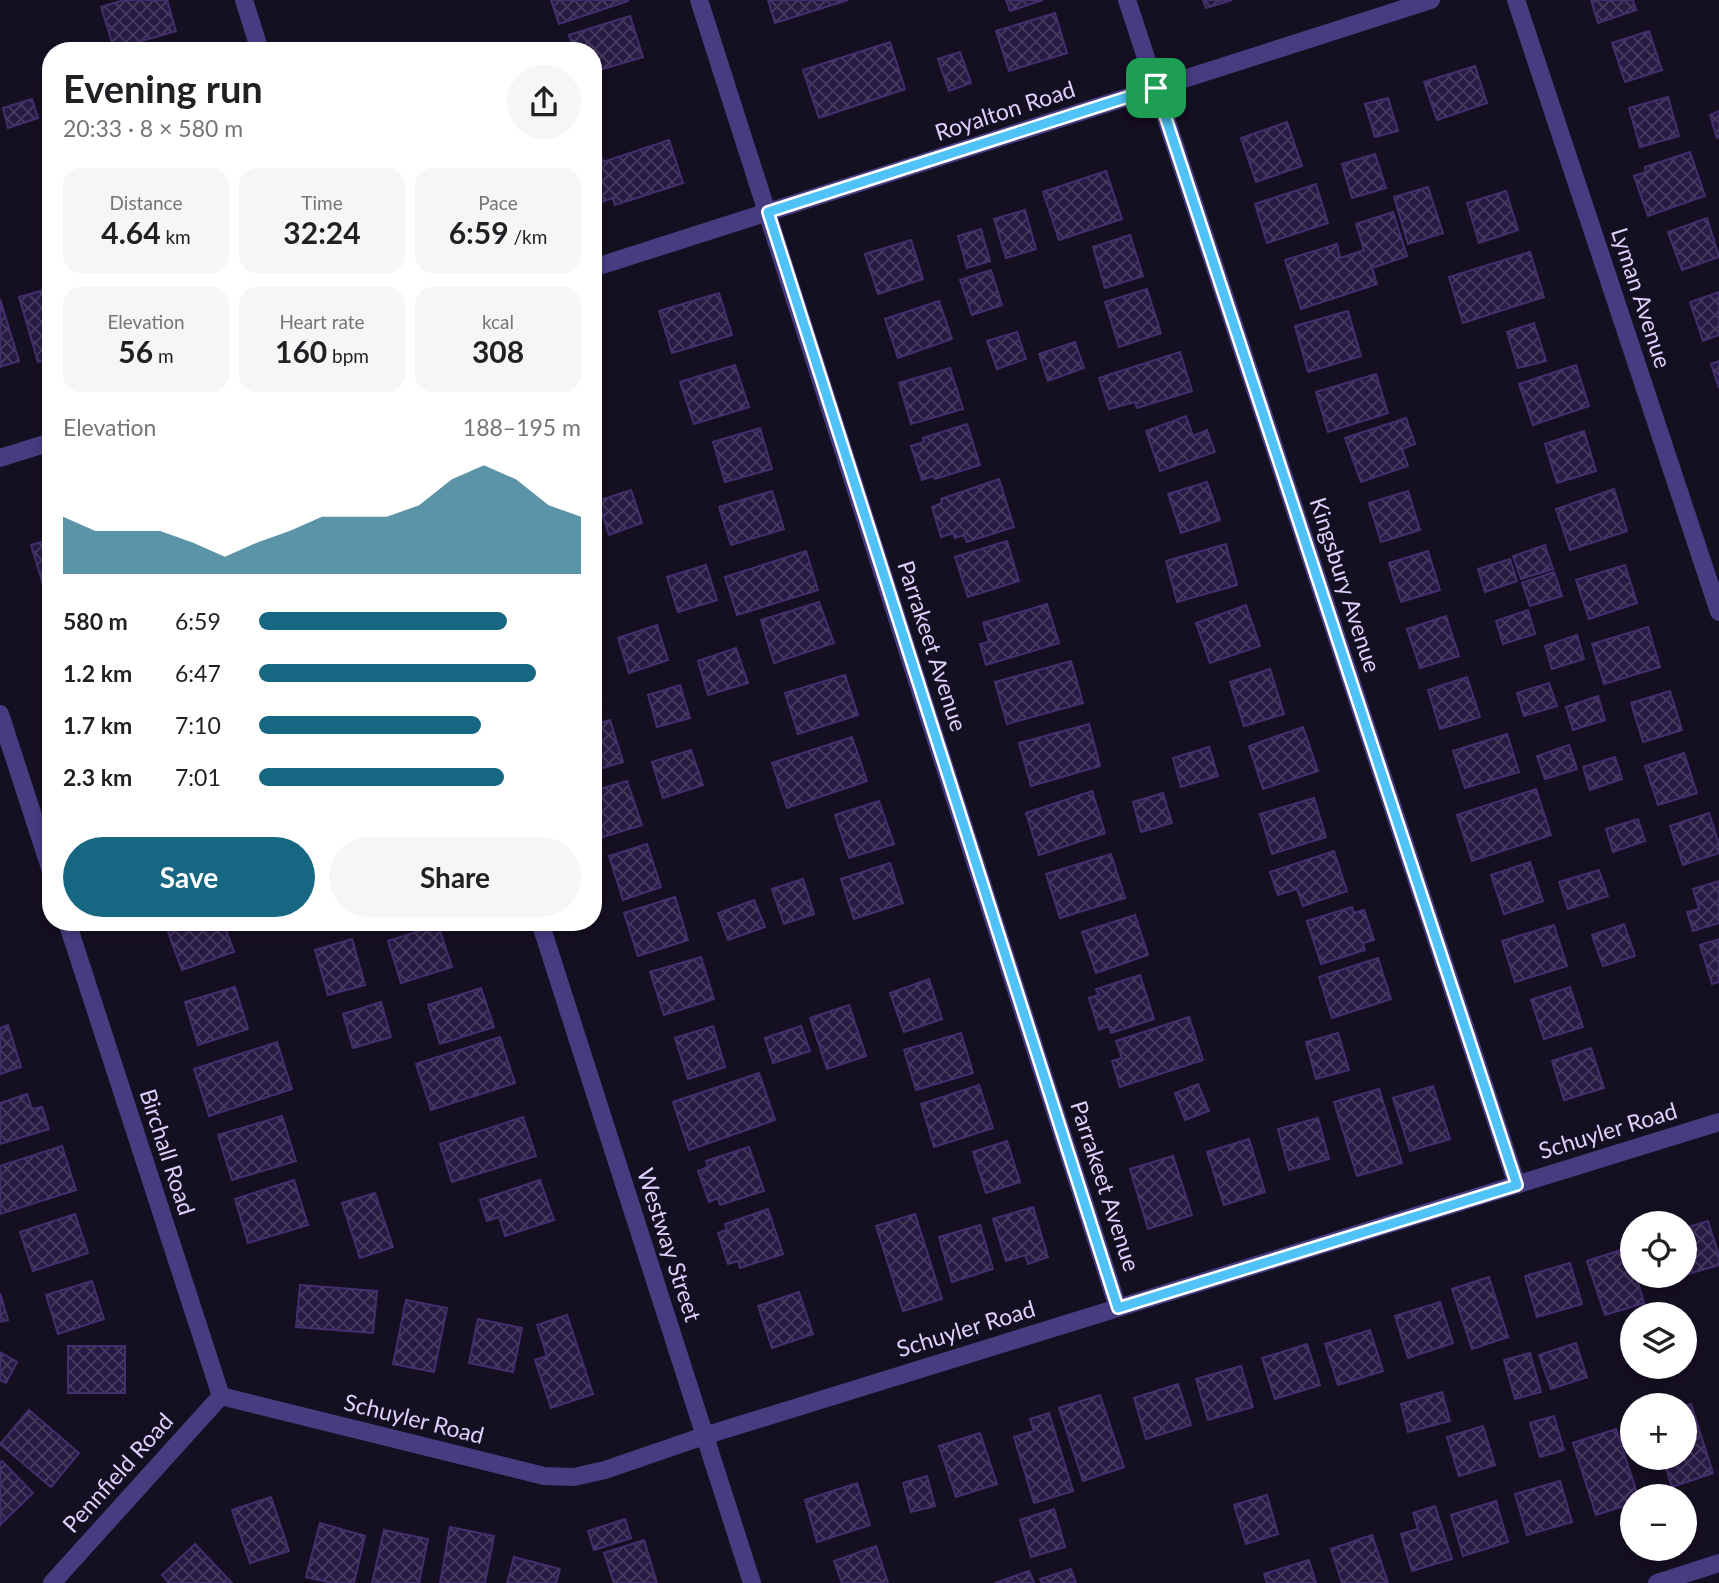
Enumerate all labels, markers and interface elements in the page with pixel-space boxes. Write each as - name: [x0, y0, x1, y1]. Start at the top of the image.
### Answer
- pin: [1126, 58, 1186, 118]
- text: Evening run: [63, 65, 263, 111]
- button: share: [507, 65, 581, 139]
- icon: arrive: [1137, 69, 1175, 107]
- street label: Royalton Road: [931, 74, 1078, 146]
- text: 20:33 · 8 × 580 m: [63, 114, 243, 142]
- text: Distance: [110, 191, 182, 214]
- text: Time: [301, 191, 343, 214]
- text: Pace: [478, 191, 518, 214]
- text: 4.64: [101, 214, 161, 250]
- text: 32:24: [283, 214, 361, 250]
- text: 6:59: [449, 214, 509, 250]
- street label: Lyman Avenue: [1606, 224, 1678, 371]
- text: km: [161, 225, 191, 248]
- text: /km: [509, 225, 547, 248]
- text: Elevation: [107, 310, 185, 333]
- text: Heart rate: [279, 310, 365, 333]
- text: kcal: [482, 310, 514, 333]
- text: 56: [118, 333, 153, 369]
- text: 160: [275, 333, 327, 369]
- text: 308: [472, 333, 524, 369]
- text: m: [153, 344, 174, 367]
- text: bpm: [327, 344, 369, 367]
- text: Elevation: [63, 413, 156, 441]
- text: 188–195 m: [463, 413, 581, 441]
- street label: Kingsbury Avenue: [1304, 494, 1387, 676]
- street label: Parrakeet Avenue: [892, 557, 974, 734]
- text: 580 m: [63, 607, 128, 635]
- text: 6:59: [175, 607, 221, 635]
- text: 1.2 km: [63, 659, 132, 687]
- text: 6:47: [175, 659, 221, 687]
- text: 1.7 km: [63, 711, 132, 739]
- text: 7:10: [175, 711, 221, 739]
- text: 2.3 km: [63, 763, 132, 791]
- text: 7:01: [175, 763, 221, 791]
- button: Save: [63, 837, 315, 917]
- button: Share: [329, 837, 581, 917]
- street label: Birchall Road: [134, 1085, 202, 1218]
- street label: Schuyler Road: [1535, 1096, 1680, 1164]
- street label: Parrakeet Avenue: [1065, 1097, 1147, 1274]
- street label: Westway Street: [632, 1164, 708, 1326]
- map controls: [1620, 1211, 1697, 1561]
- button: locate: [1620, 1211, 1697, 1288]
- street label: Schuyler Road: [893, 1294, 1038, 1362]
- button: layers: [1620, 1302, 1697, 1379]
- street label: Schuyler Road: [341, 1387, 487, 1449]
- button: +: [1620, 1393, 1697, 1470]
- street label: Pennfield Road: [56, 1407, 178, 1538]
- button: −: [1620, 1484, 1697, 1561]

